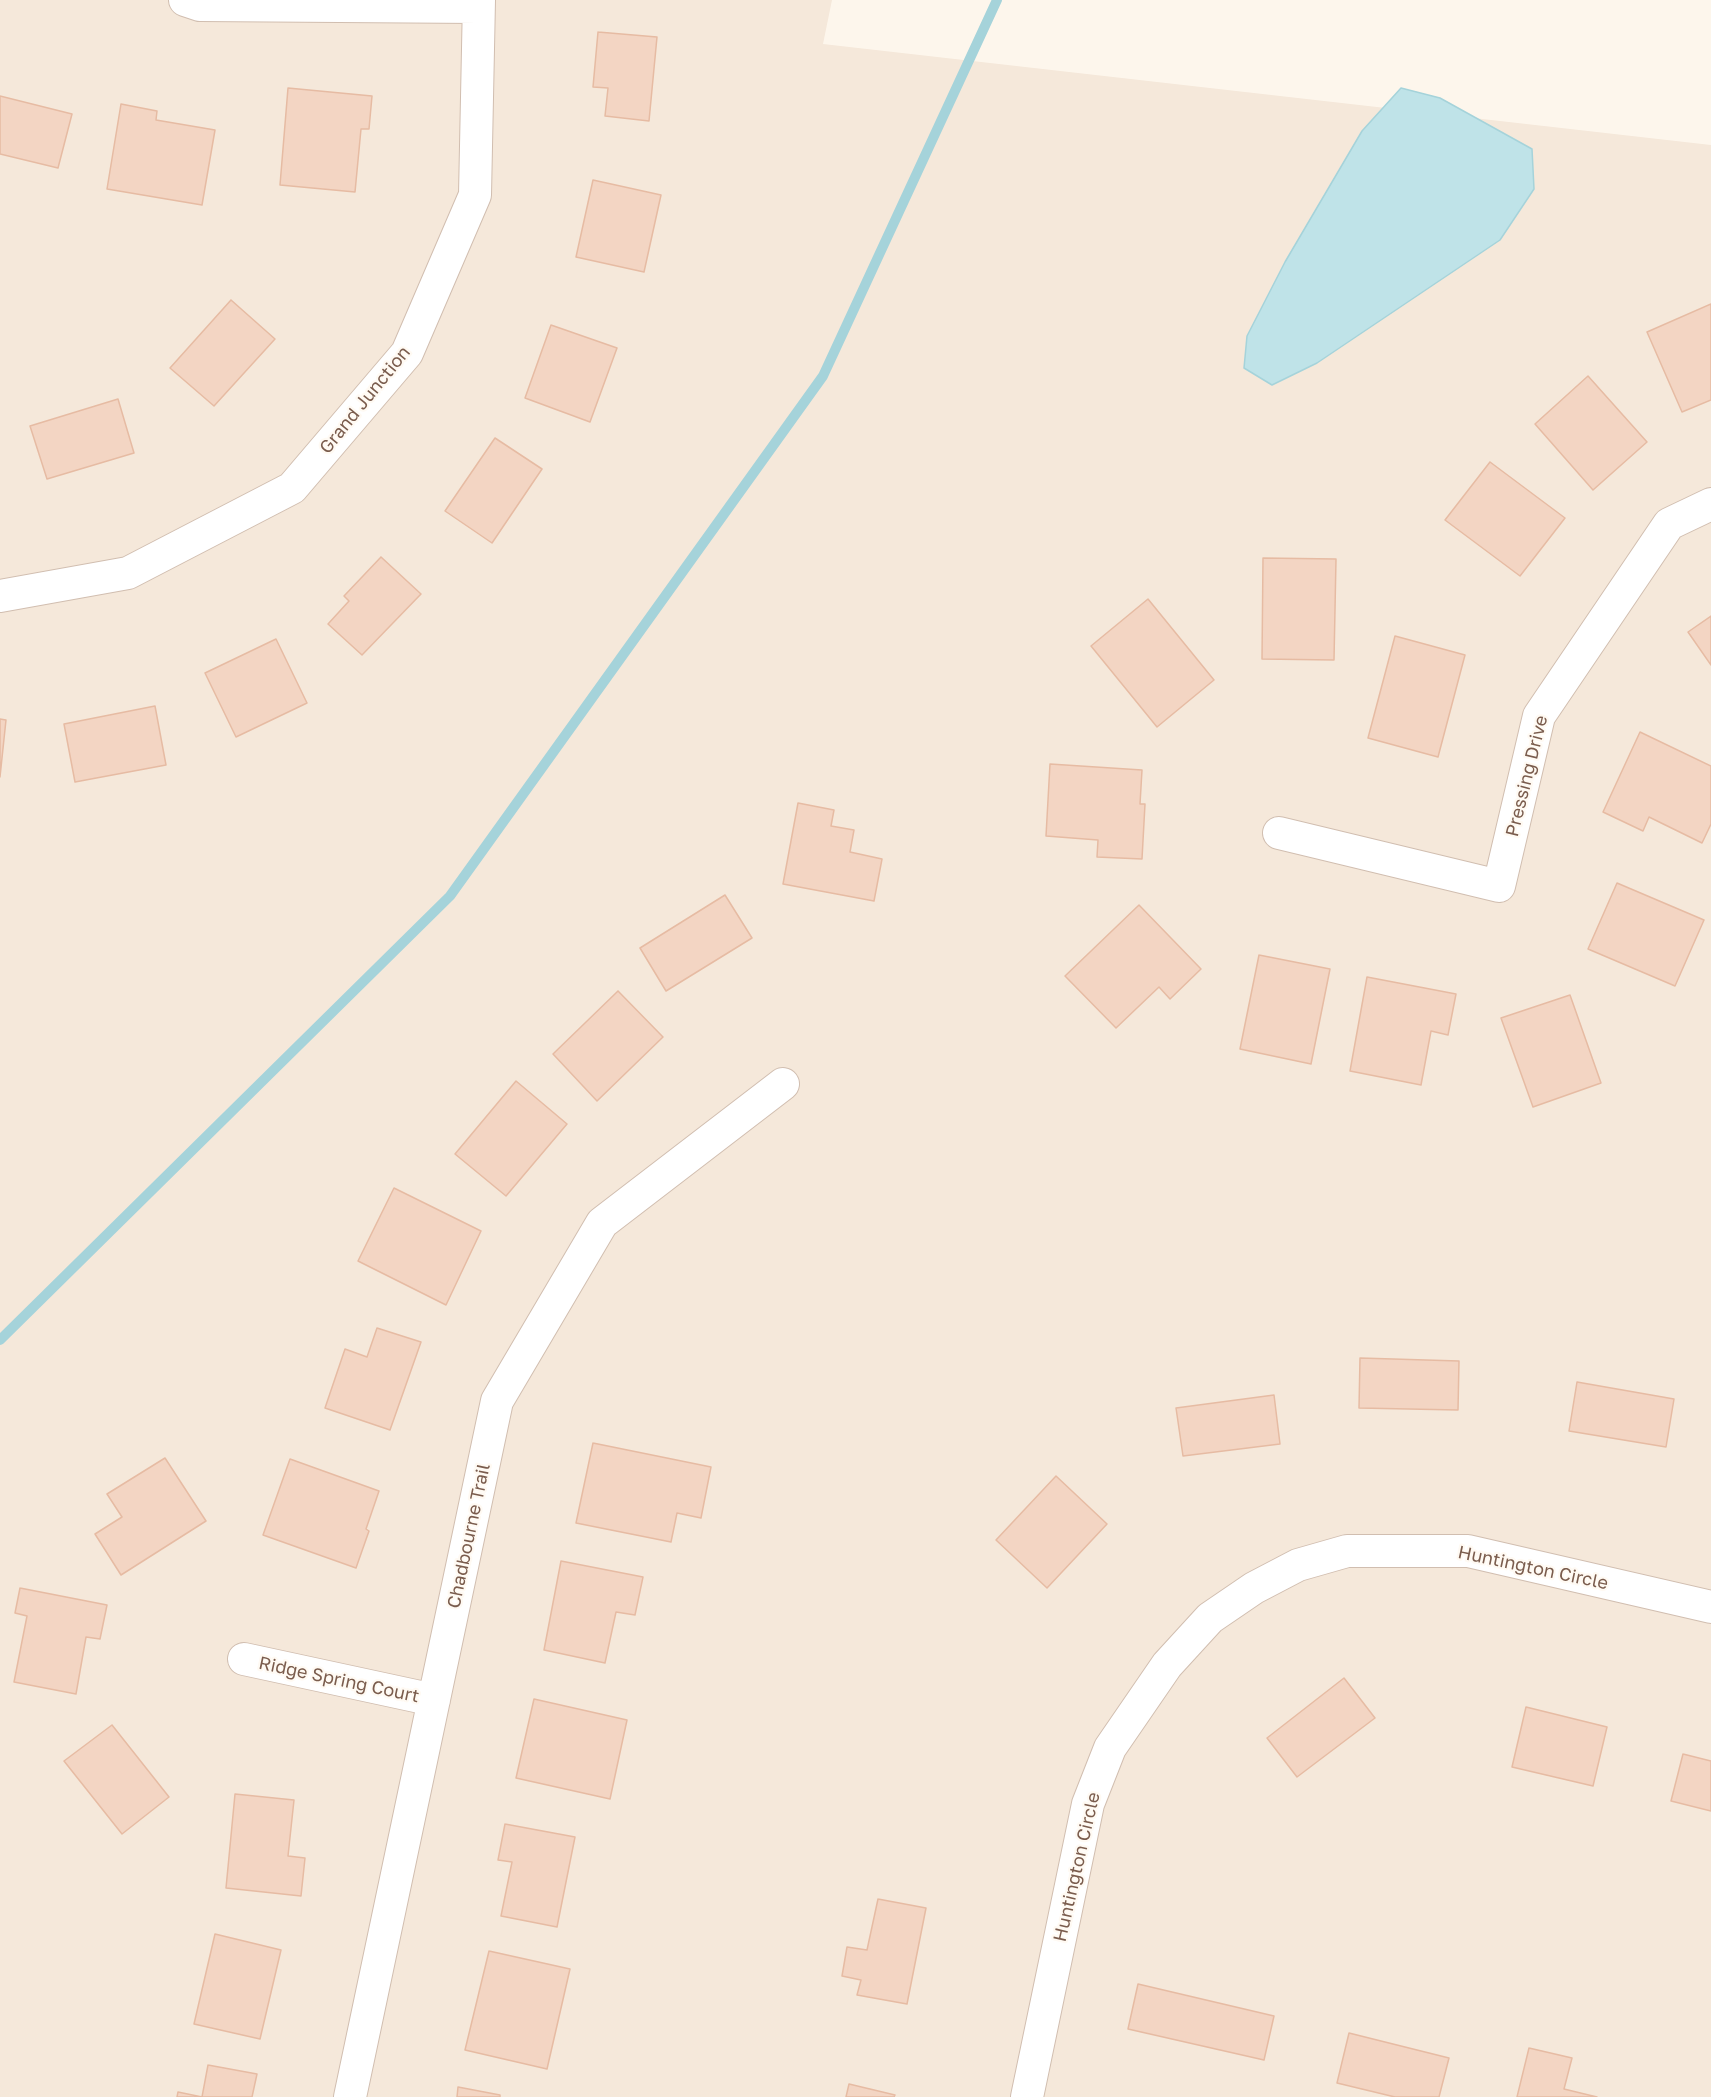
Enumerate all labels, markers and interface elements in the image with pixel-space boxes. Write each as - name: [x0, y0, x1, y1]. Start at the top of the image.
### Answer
- street label: Grand Junction: [315, 342, 415, 458]
- street label: Pressing Drive: [1501, 713, 1553, 839]
- street label: Chadbourne Trail: [443, 1462, 495, 1610]
- street label: Huntington Circle: [1456, 1542, 1610, 1594]
- street label: Ridge Spring Court: [257, 1652, 421, 1708]
- street label: Huntington Circle: [1049, 1790, 1105, 1944]

